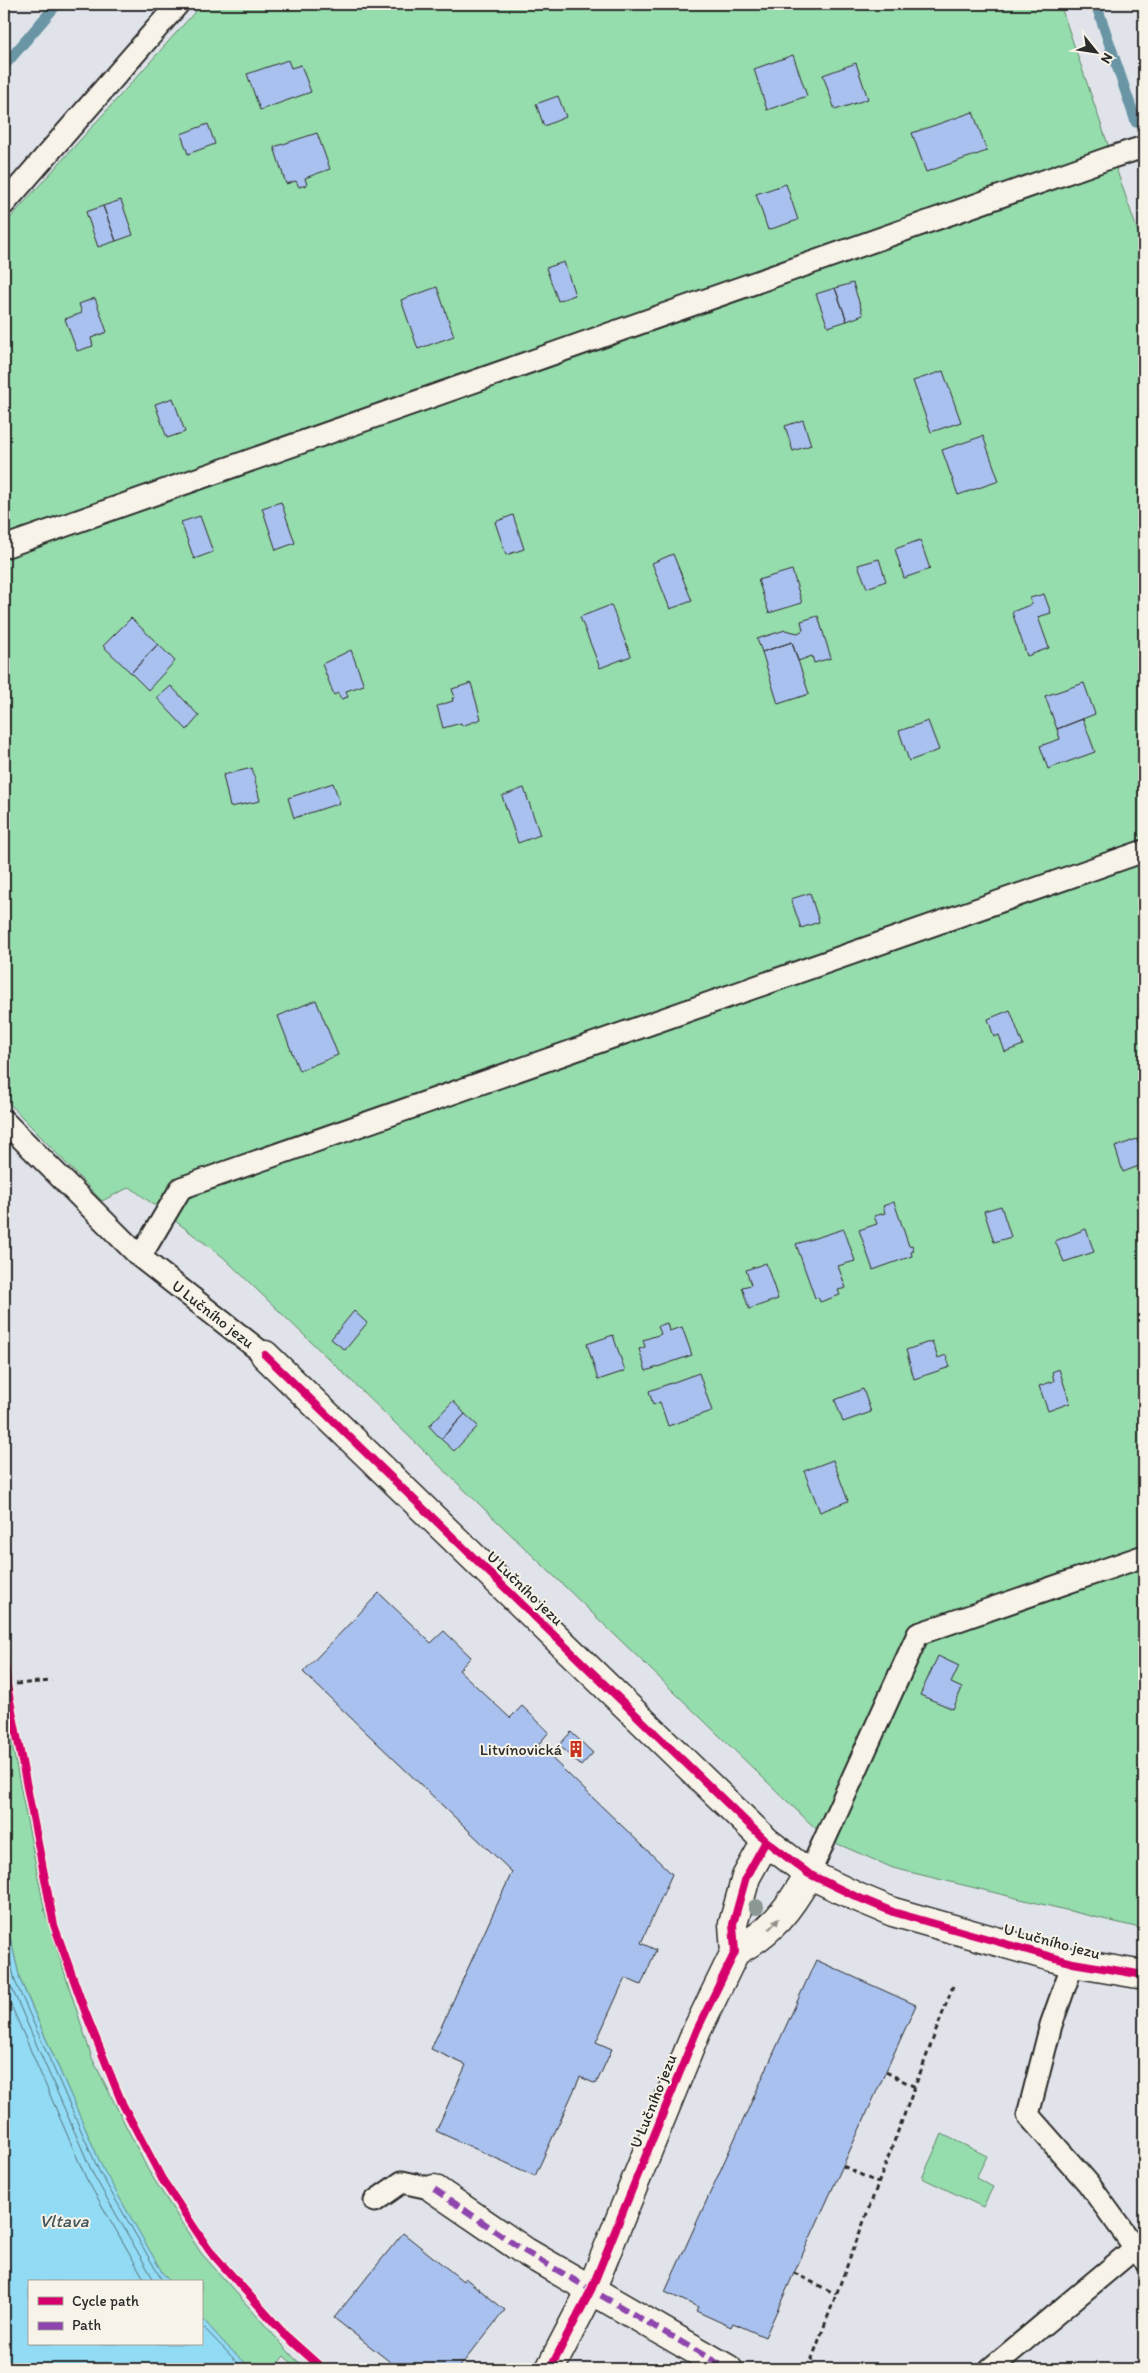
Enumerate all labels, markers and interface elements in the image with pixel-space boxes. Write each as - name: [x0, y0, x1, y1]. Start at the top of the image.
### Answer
- north arrow: [1070, 28, 1120, 78]
- text: N: [1097, 50, 1117, 67]
- street label: U Lučního jezu: [168, 1276, 258, 1352]
- street label: U Lučního jezu: [483, 1547, 567, 1629]
- building icon: Litvínovická: [566, 1739, 586, 1759]
- place label: Litvínovická: [480, 1740, 563, 1759]
- one-way arrow: [768, 1918, 780, 1930]
- street label: U Lučního jezu: [1001, 1919, 1103, 1963]
- street label: U Lučního jezu: [626, 2051, 680, 2151]
- water label: Vltava: [40, 2210, 90, 2232]
- legend: [28, 2280, 202, 2346]
- text: Cycle path: [72, 2292, 139, 2310]
- text: Path: [72, 2316, 101, 2334]

